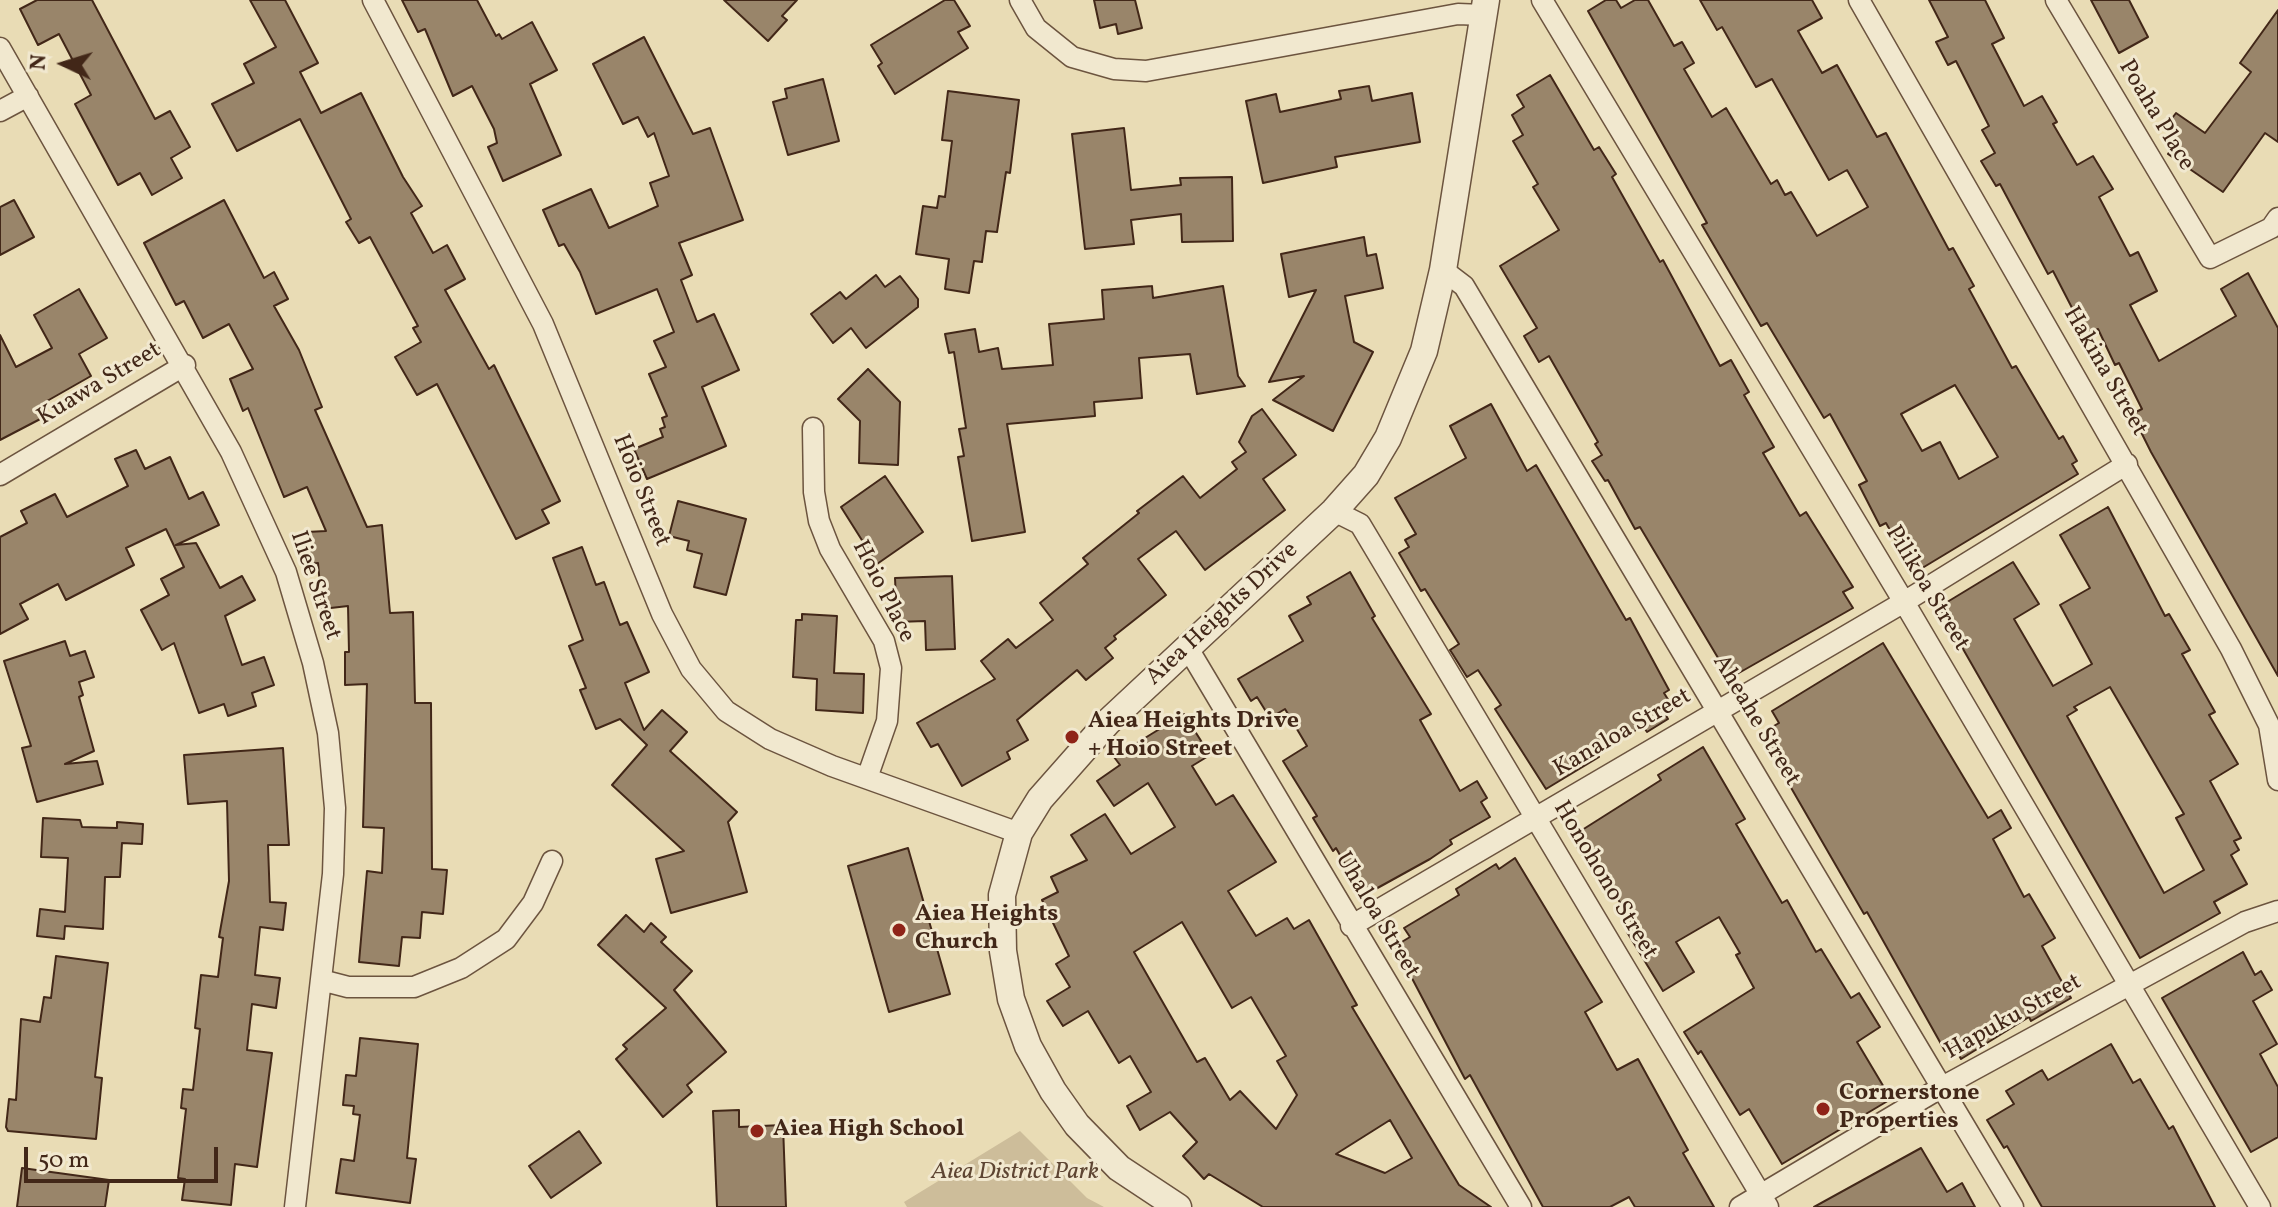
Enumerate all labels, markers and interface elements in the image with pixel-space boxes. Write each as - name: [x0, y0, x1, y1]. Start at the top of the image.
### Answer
- north arrow: [24, 24, 104, 104]
- text: N: [24, 53, 56, 71]
- street label: Poaha Place: [2111, 55, 2199, 177]
- street label: Hakina Street: [2055, 302, 2153, 442]
- street label: Kuawa Street: [33, 337, 167, 433]
- street label: Hoio Street: [604, 431, 676, 551]
- street label: Pilikoa Street: [1877, 521, 1975, 657]
- street label: Iliee Street: [282, 528, 346, 644]
- street label: Hoio Place: [844, 536, 920, 648]
- street label: Aiea Heights Drive: [1141, 537, 1305, 693]
- street label: Aheahe Street: [1705, 650, 1805, 792]
- street label: Kanaloa Street: [1549, 683, 1697, 785]
- place label: Aiea Heights Drive + Hoio Street: [1088, 709, 1299, 765]
- marker: Aiea Heights Drive + Hoio Street: [1063, 728, 1081, 746]
- street label: Honohono Street: [1545, 797, 1663, 965]
- street label: Uhaloa Street: [1327, 848, 1425, 984]
- place label: Aiea Heights Church: [915, 902, 1058, 958]
- marker: Aiea Heights Church: [890, 921, 908, 939]
- street label: Hapuku Street: [1941, 969, 2087, 1067]
- place label: Cornerstone Properties: [1839, 1081, 1980, 1137]
- marker: Cornerstone Properties: [1814, 1100, 1832, 1118]
- place label: Aiea High School: [773, 1117, 964, 1145]
- marker: Aiea High School: [748, 1122, 766, 1140]
- scale bar: [28, 1131, 222, 1181]
- text: 50 m: [38, 1144, 90, 1178]
- park label: Aiea District Park: [931, 1160, 1099, 1188]

